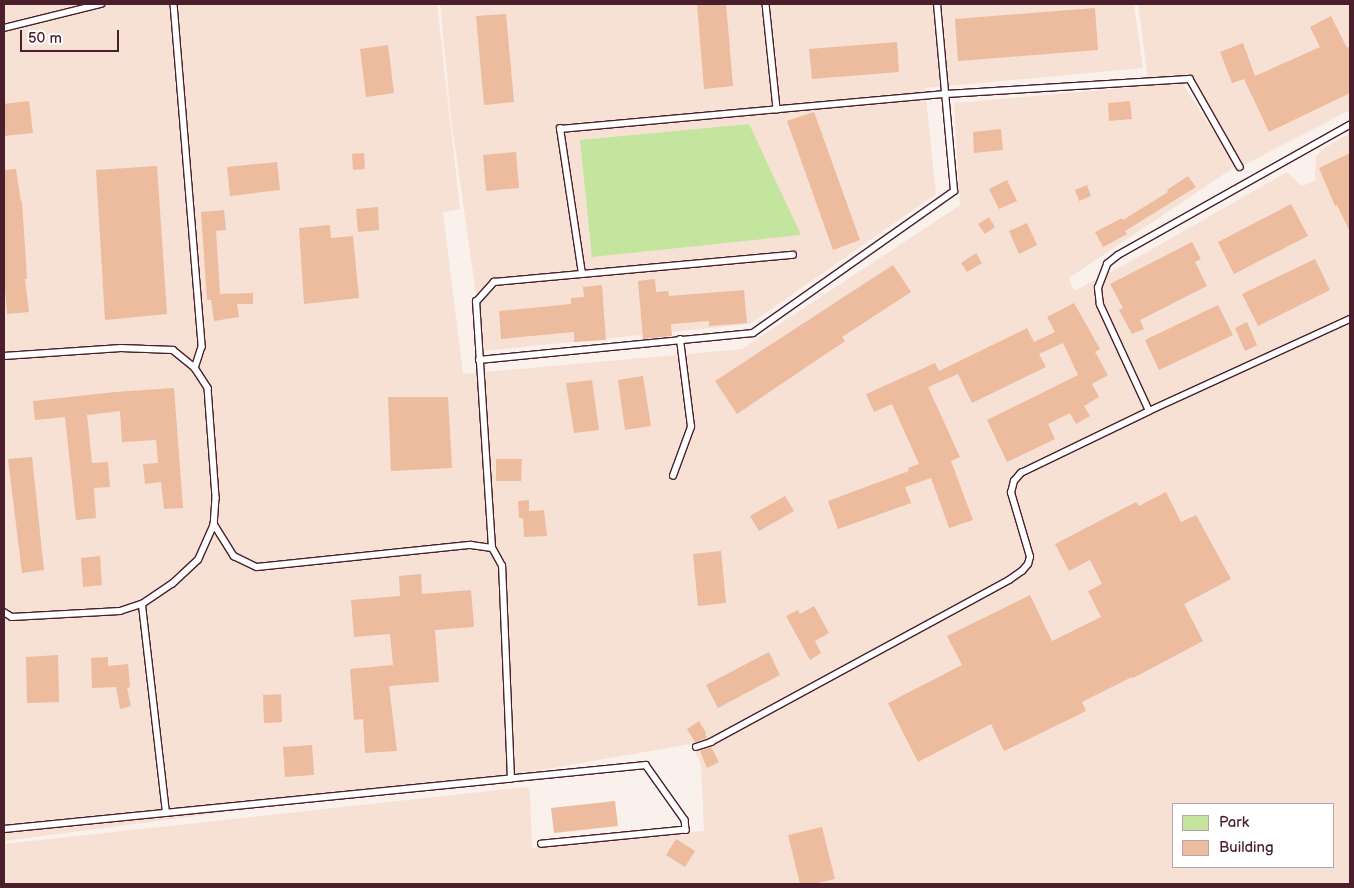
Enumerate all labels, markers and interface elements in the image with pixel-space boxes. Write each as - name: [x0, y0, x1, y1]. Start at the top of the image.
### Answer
- scale bar: [22, 20, 121, 52]
- text: 50 m: [28, 29, 62, 48]
- legend: [1172, 803, 1334, 868]
- text: Park: [1219, 813, 1249, 832]
- text: Building: [1219, 838, 1274, 857]

